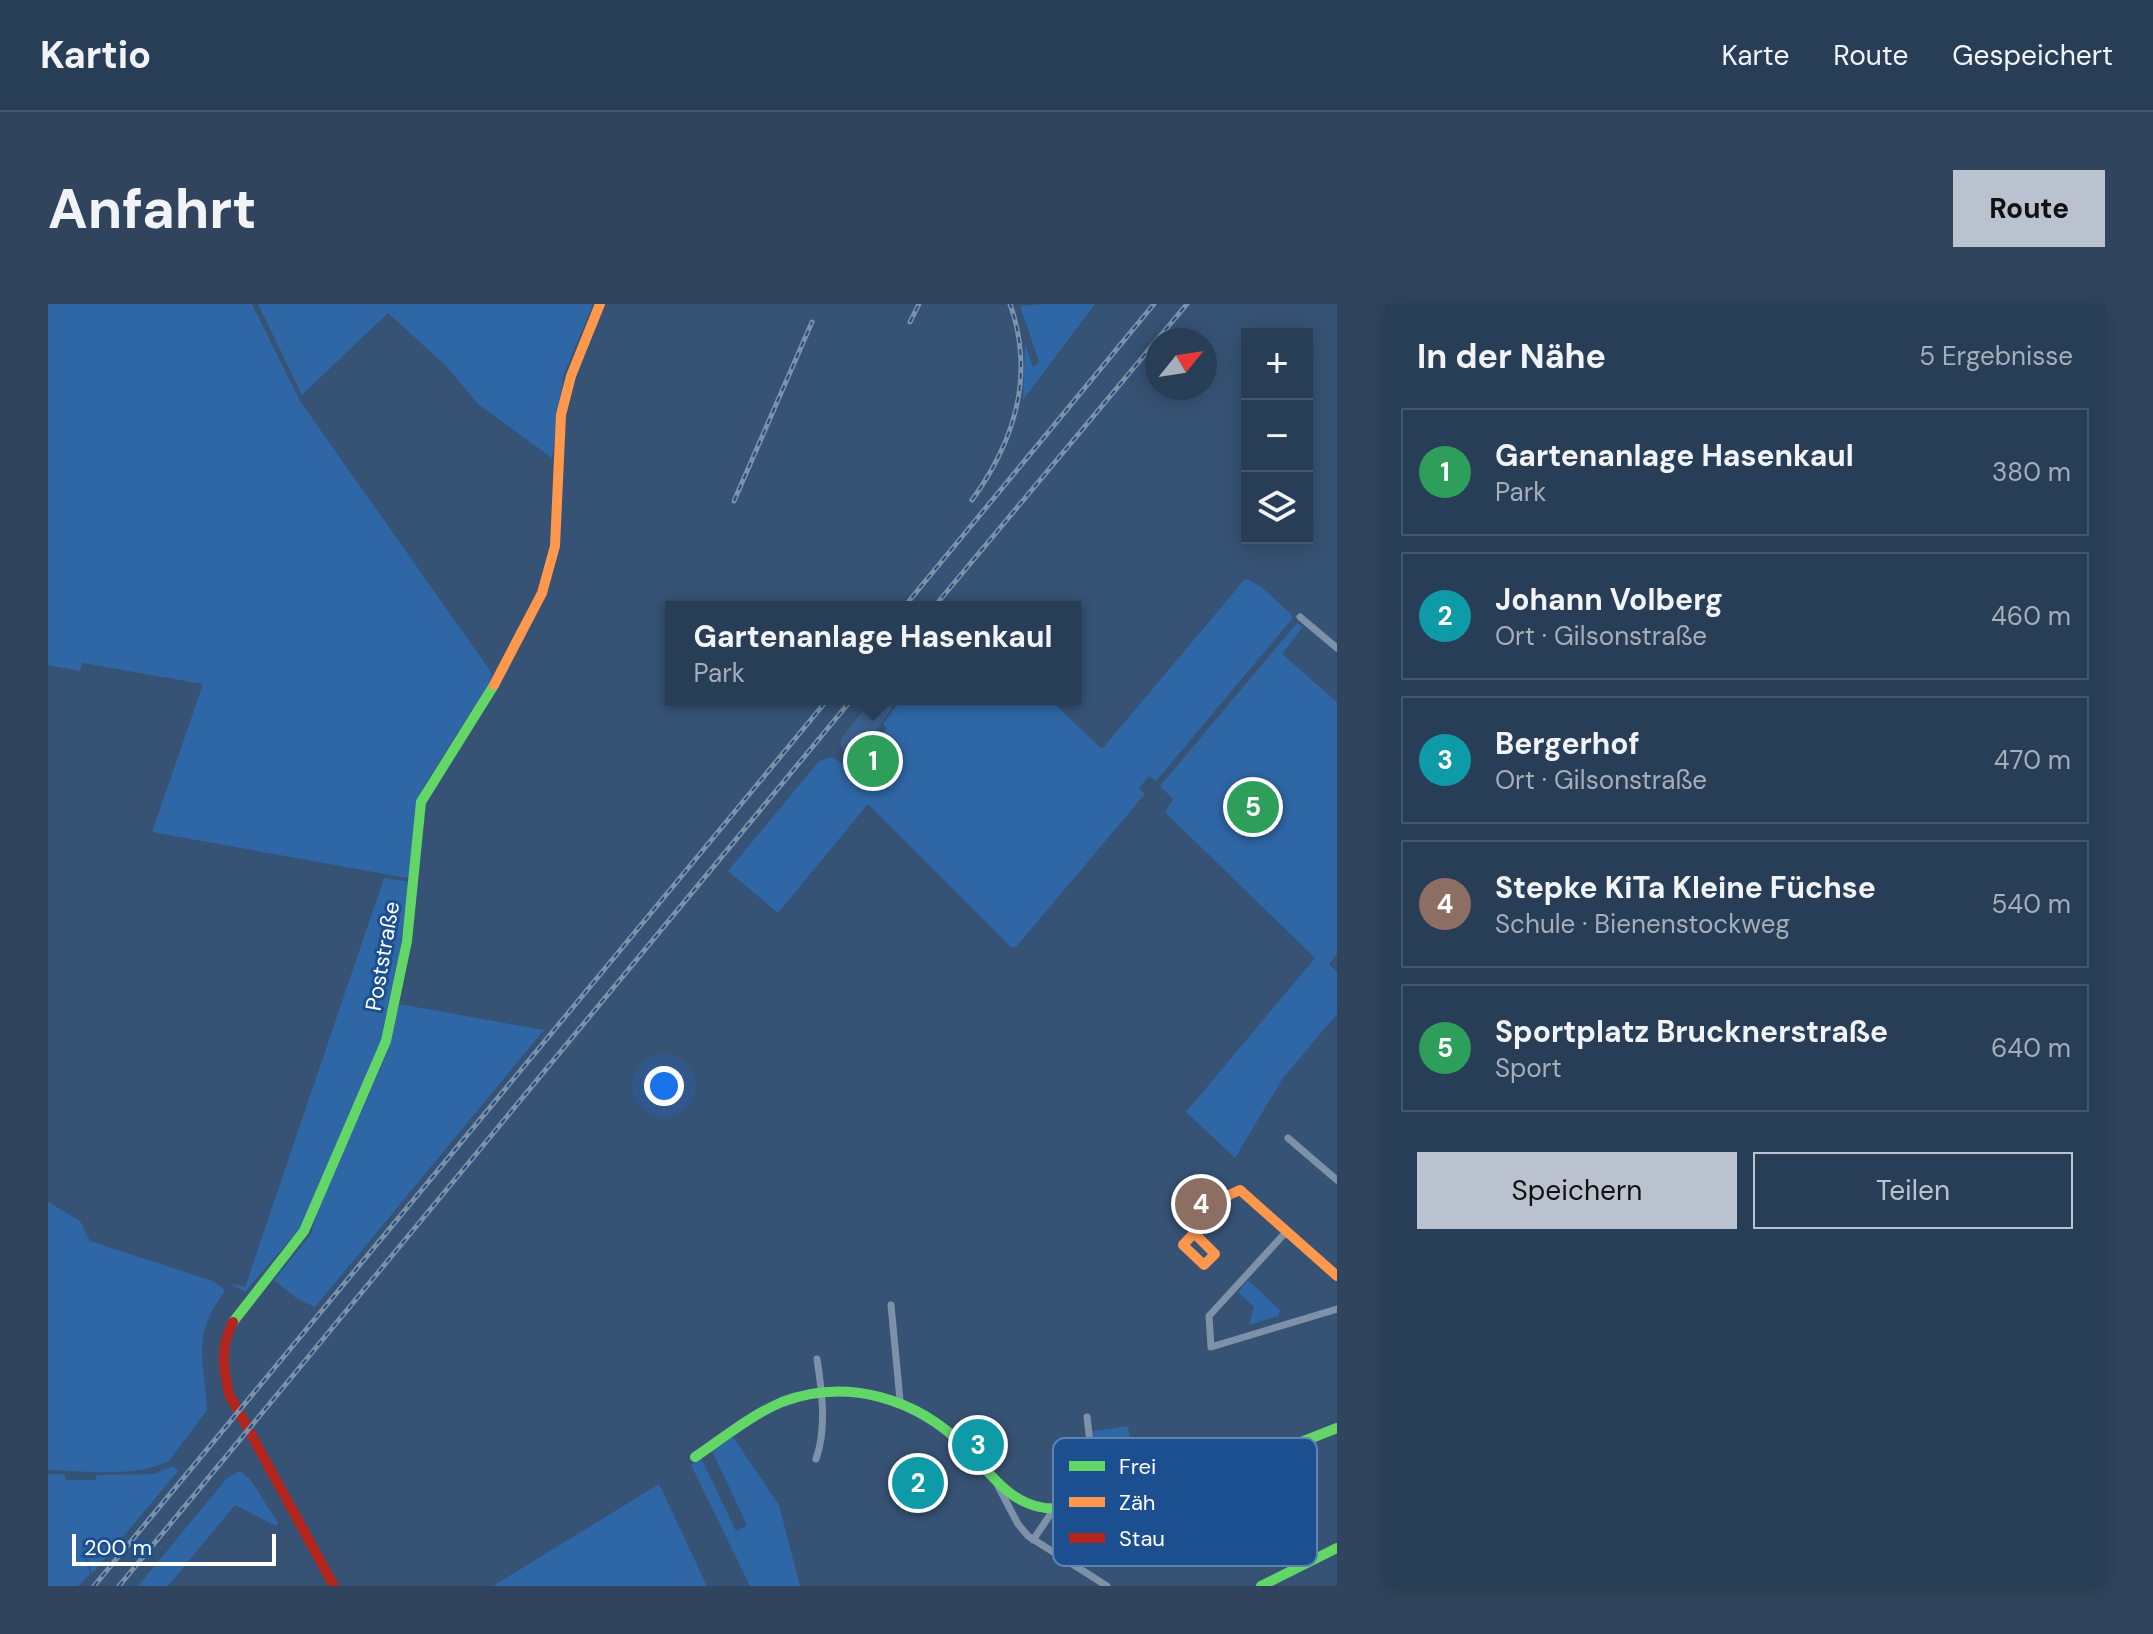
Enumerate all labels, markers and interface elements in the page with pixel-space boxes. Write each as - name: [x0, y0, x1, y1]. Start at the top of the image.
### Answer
- text: Kartio: [40, 30, 151, 80]
- text: Karte: [1722, 37, 1789, 74]
- text: Route: [1833, 37, 1908, 74]
- text: Gespeichert: [1952, 37, 2113, 74]
- button: Route: [1953, 170, 2105, 247]
- text: Anfahrt: [48, 172, 257, 245]
- north arrow: [1145, 328, 1217, 400]
- map controls: [1241, 328, 1313, 544]
- button: +: [1241, 328, 1313, 400]
- text: In der Nähe: [1417, 334, 1606, 379]
- text: 5 Ergebnisse: [1919, 339, 2073, 373]
- button: −: [1241, 400, 1313, 472]
- text: Gartenanlage Hasenkaul: [1495, 436, 1854, 475]
- text: 1: [1440, 455, 1450, 489]
- text: 380 m: [1992, 455, 2071, 489]
- button: layers: [1241, 472, 1313, 544]
- text: Park: [1495, 475, 1546, 509]
- text: Johann Volberg: [1495, 580, 1723, 619]
- text: 2: [1437, 599, 1453, 633]
- text: 460 m: [1991, 599, 2071, 633]
- popup: [665, 601, 1081, 705]
- text: Gartenanlage Hasenkaul: [694, 617, 1052, 656]
- text: Ort · Gilsonstraße: [1495, 619, 1707, 653]
- text: Park: [694, 656, 745, 690]
- text: Bergerhof: [1495, 724, 1640, 763]
- pin: 1: [847, 731, 899, 791]
- text: 3: [1437, 743, 1453, 777]
- text: 470 m: [1994, 743, 2071, 777]
- text: Ort · Gilsonstraße: [1495, 763, 1707, 797]
- pin: 5: [1227, 777, 1279, 837]
- text: Stepke KiTa Kleine Füchse: [1495, 868, 1876, 907]
- text: 4: [1437, 887, 1453, 921]
- text: 540 m: [1991, 887, 2071, 921]
- street label: Poststraße: [359, 899, 406, 1013]
- text: Schule · Bienenstockweg: [1495, 907, 1790, 941]
- text: Sportplatz Brucknerstraße: [1495, 1012, 1888, 1051]
- text: 5: [1437, 1031, 1453, 1065]
- text: 640 m: [1991, 1031, 2071, 1065]
- text: Sport: [1495, 1051, 1562, 1085]
- your location: [644, 1066, 684, 1106]
- button: Speichern: [1417, 1152, 1737, 1229]
- button: Teilen: [1753, 1152, 2073, 1229]
- pin: 4: [1175, 1174, 1227, 1234]
- pin: 3: [952, 1415, 1004, 1475]
- legend: [1053, 1438, 1317, 1566]
- text: Frei: [1119, 1452, 1156, 1481]
- pin: 2: [892, 1453, 944, 1513]
- text: Zäh: [1119, 1488, 1156, 1517]
- text: Stau: [1119, 1524, 1165, 1553]
- scale bar: [72, 1530, 276, 1566]
- text: 200 m: [84, 1533, 152, 1562]

